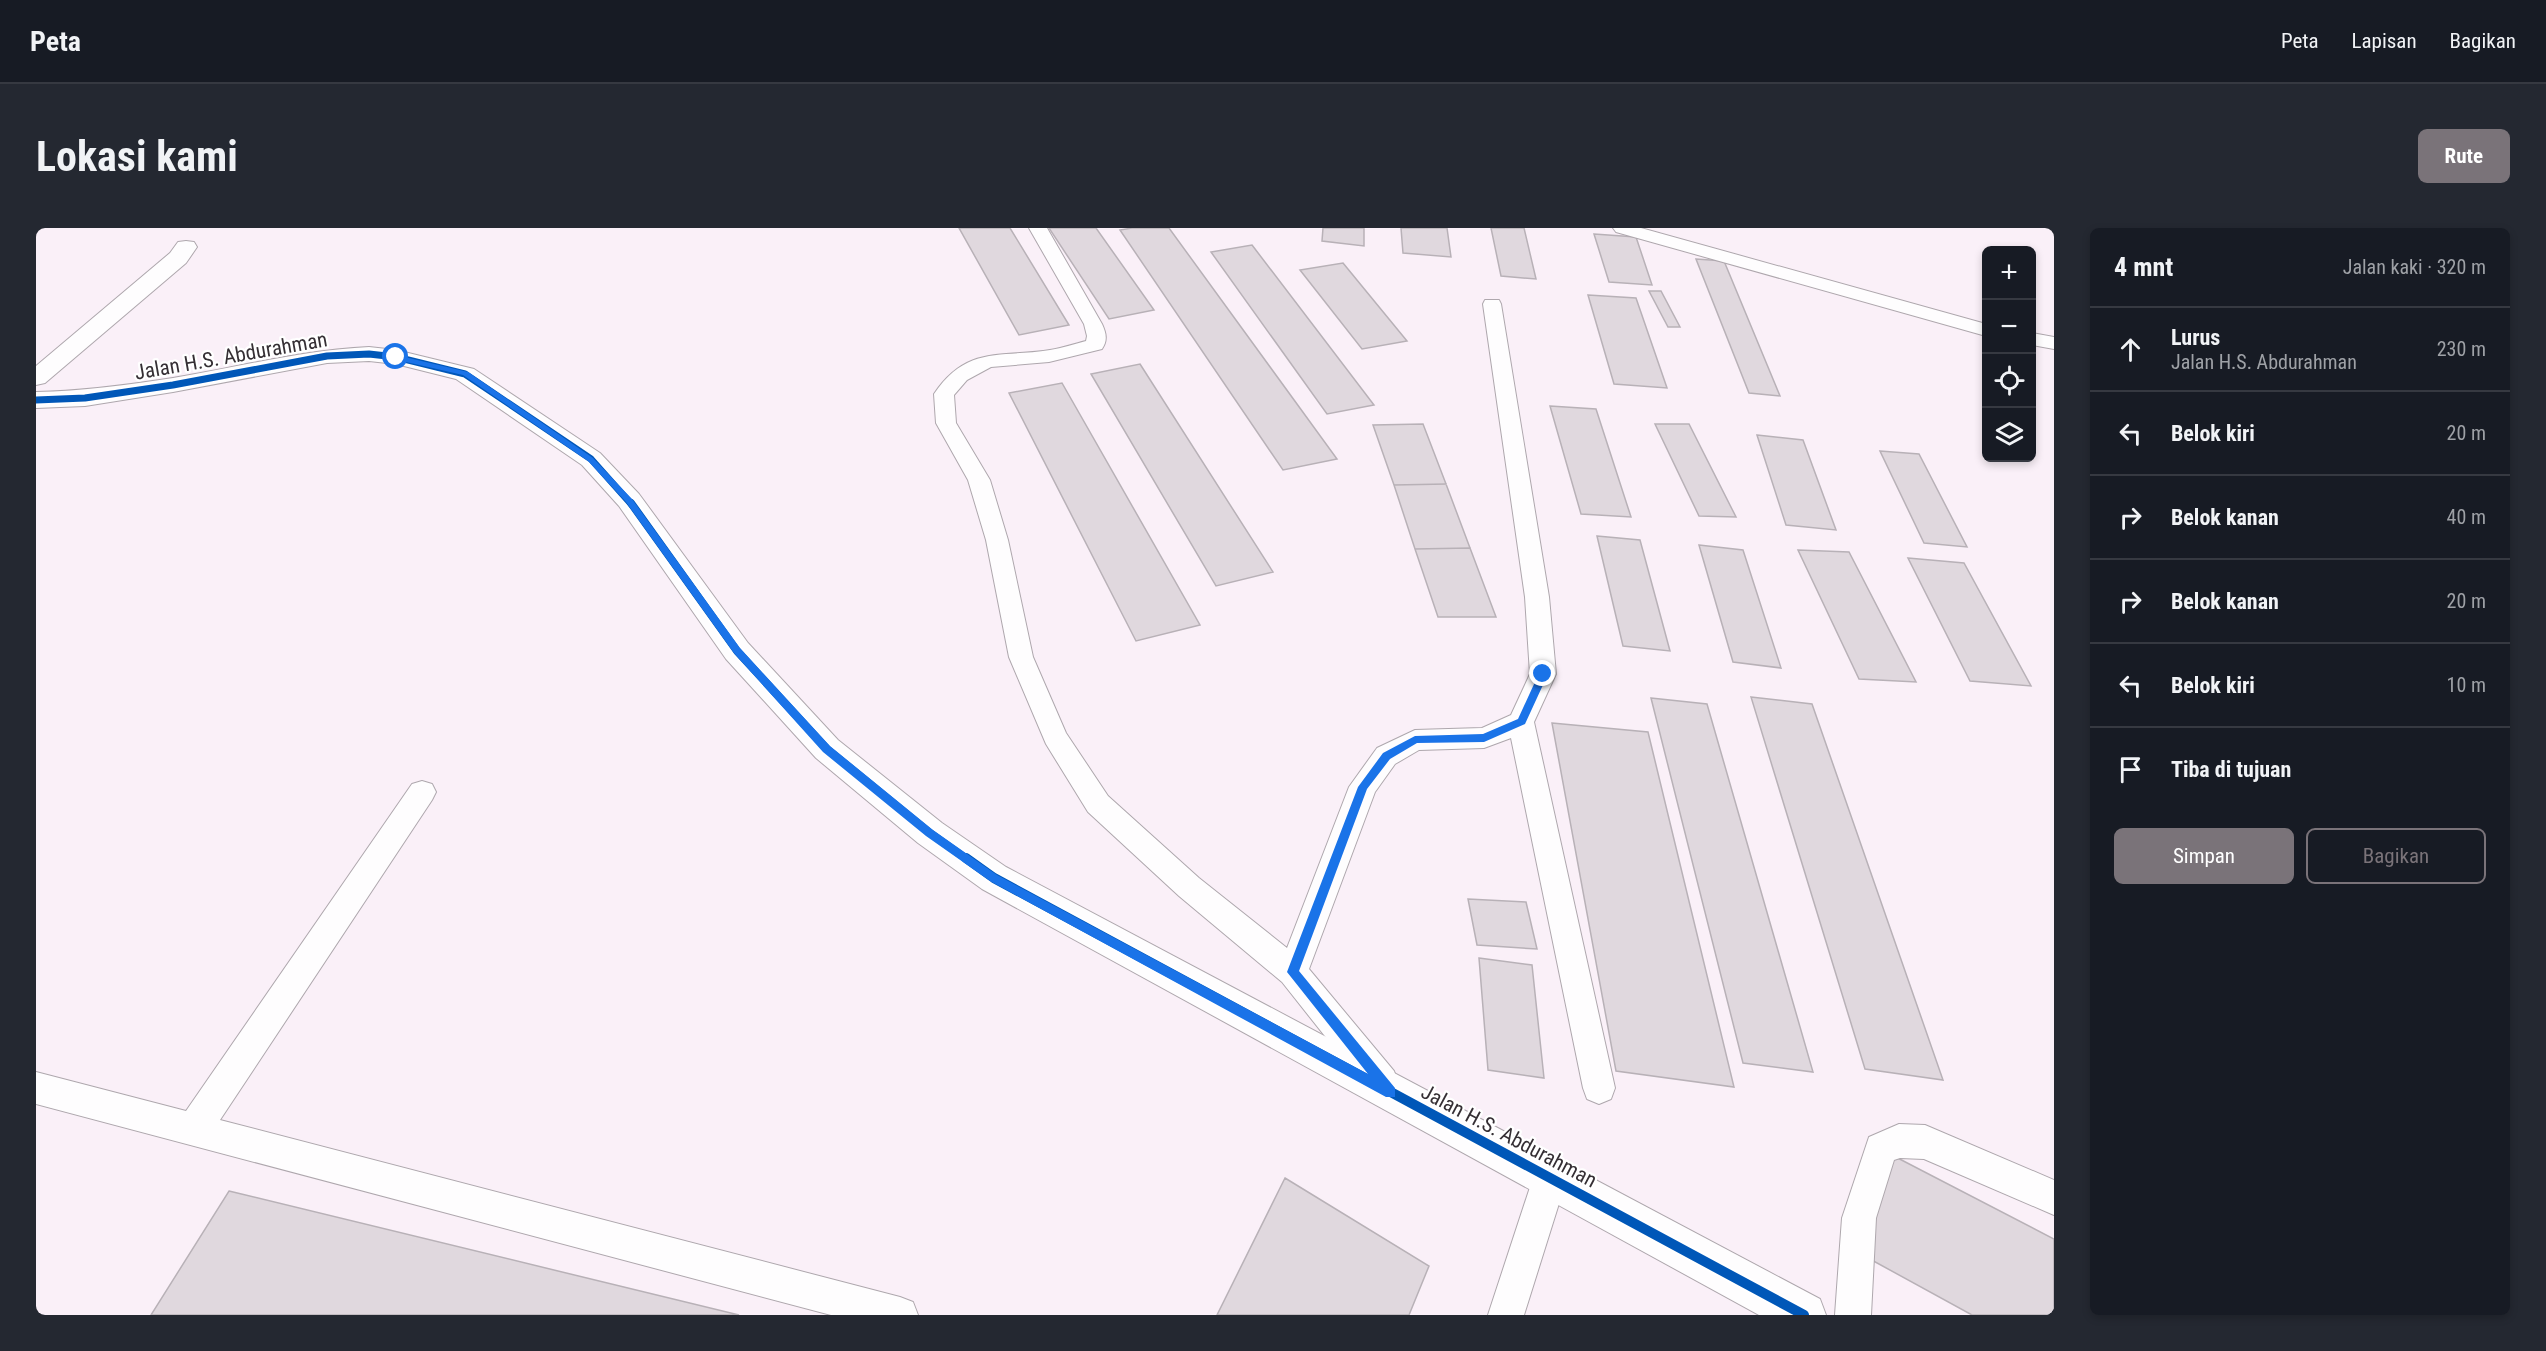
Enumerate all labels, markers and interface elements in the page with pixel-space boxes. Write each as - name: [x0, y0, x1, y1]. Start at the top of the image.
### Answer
- text: Peta: [30, 25, 81, 58]
- text: Peta: [2281, 29, 2319, 53]
- text: Lapisan: [2352, 29, 2417, 53]
- text: Bagikan: [2450, 29, 2516, 53]
- button: Rute: [2418, 129, 2510, 183]
- text: Lokasi kami: [36, 132, 238, 181]
- map controls: [1982, 246, 2036, 462]
- button: +: [1982, 246, 2036, 300]
- text: 4 mnt: [2114, 252, 2173, 282]
- text: Jalan kaki · 320 m: [2343, 255, 2486, 279]
- button: −: [1982, 300, 2036, 354]
- text: Lurus: [2171, 325, 2220, 350]
- street label: Jalan H.S. Abdurahman: [133, 327, 329, 385]
- icon: ahead: [2114, 333, 2147, 366]
- text: 230 m: [2437, 337, 2486, 361]
- route start: [382, 343, 408, 369]
- text: Jalan H.S. Abdurahman: [2171, 350, 2357, 374]
- button: locate: [1982, 354, 2036, 408]
- button: layers: [1982, 408, 2036, 462]
- icon: left: [2114, 417, 2147, 450]
- text: Belok kiri: [2171, 421, 2255, 446]
- text: 20 m: [2447, 421, 2486, 445]
- icon: right: [2114, 501, 2147, 534]
- text: Belok kanan: [2171, 505, 2279, 530]
- text: 40 m: [2447, 505, 2486, 529]
- icon: right: [2114, 585, 2147, 618]
- text: Belok kanan: [2171, 589, 2279, 614]
- text: 20 m: [2447, 589, 2486, 613]
- route end: [1529, 660, 1555, 686]
- icon: left: [2114, 669, 2147, 702]
- text: Belok kiri: [2171, 673, 2255, 698]
- text: 10 m: [2447, 673, 2486, 697]
- icon: arrive: [2114, 753, 2147, 786]
- text: Tiba di tujuan: [2171, 757, 2291, 782]
- button: Simpan: [2114, 828, 2294, 884]
- button: Bagikan: [2306, 828, 2486, 884]
- street label: Jalan H.S. Abdurahman: [1417, 1080, 1601, 1192]

